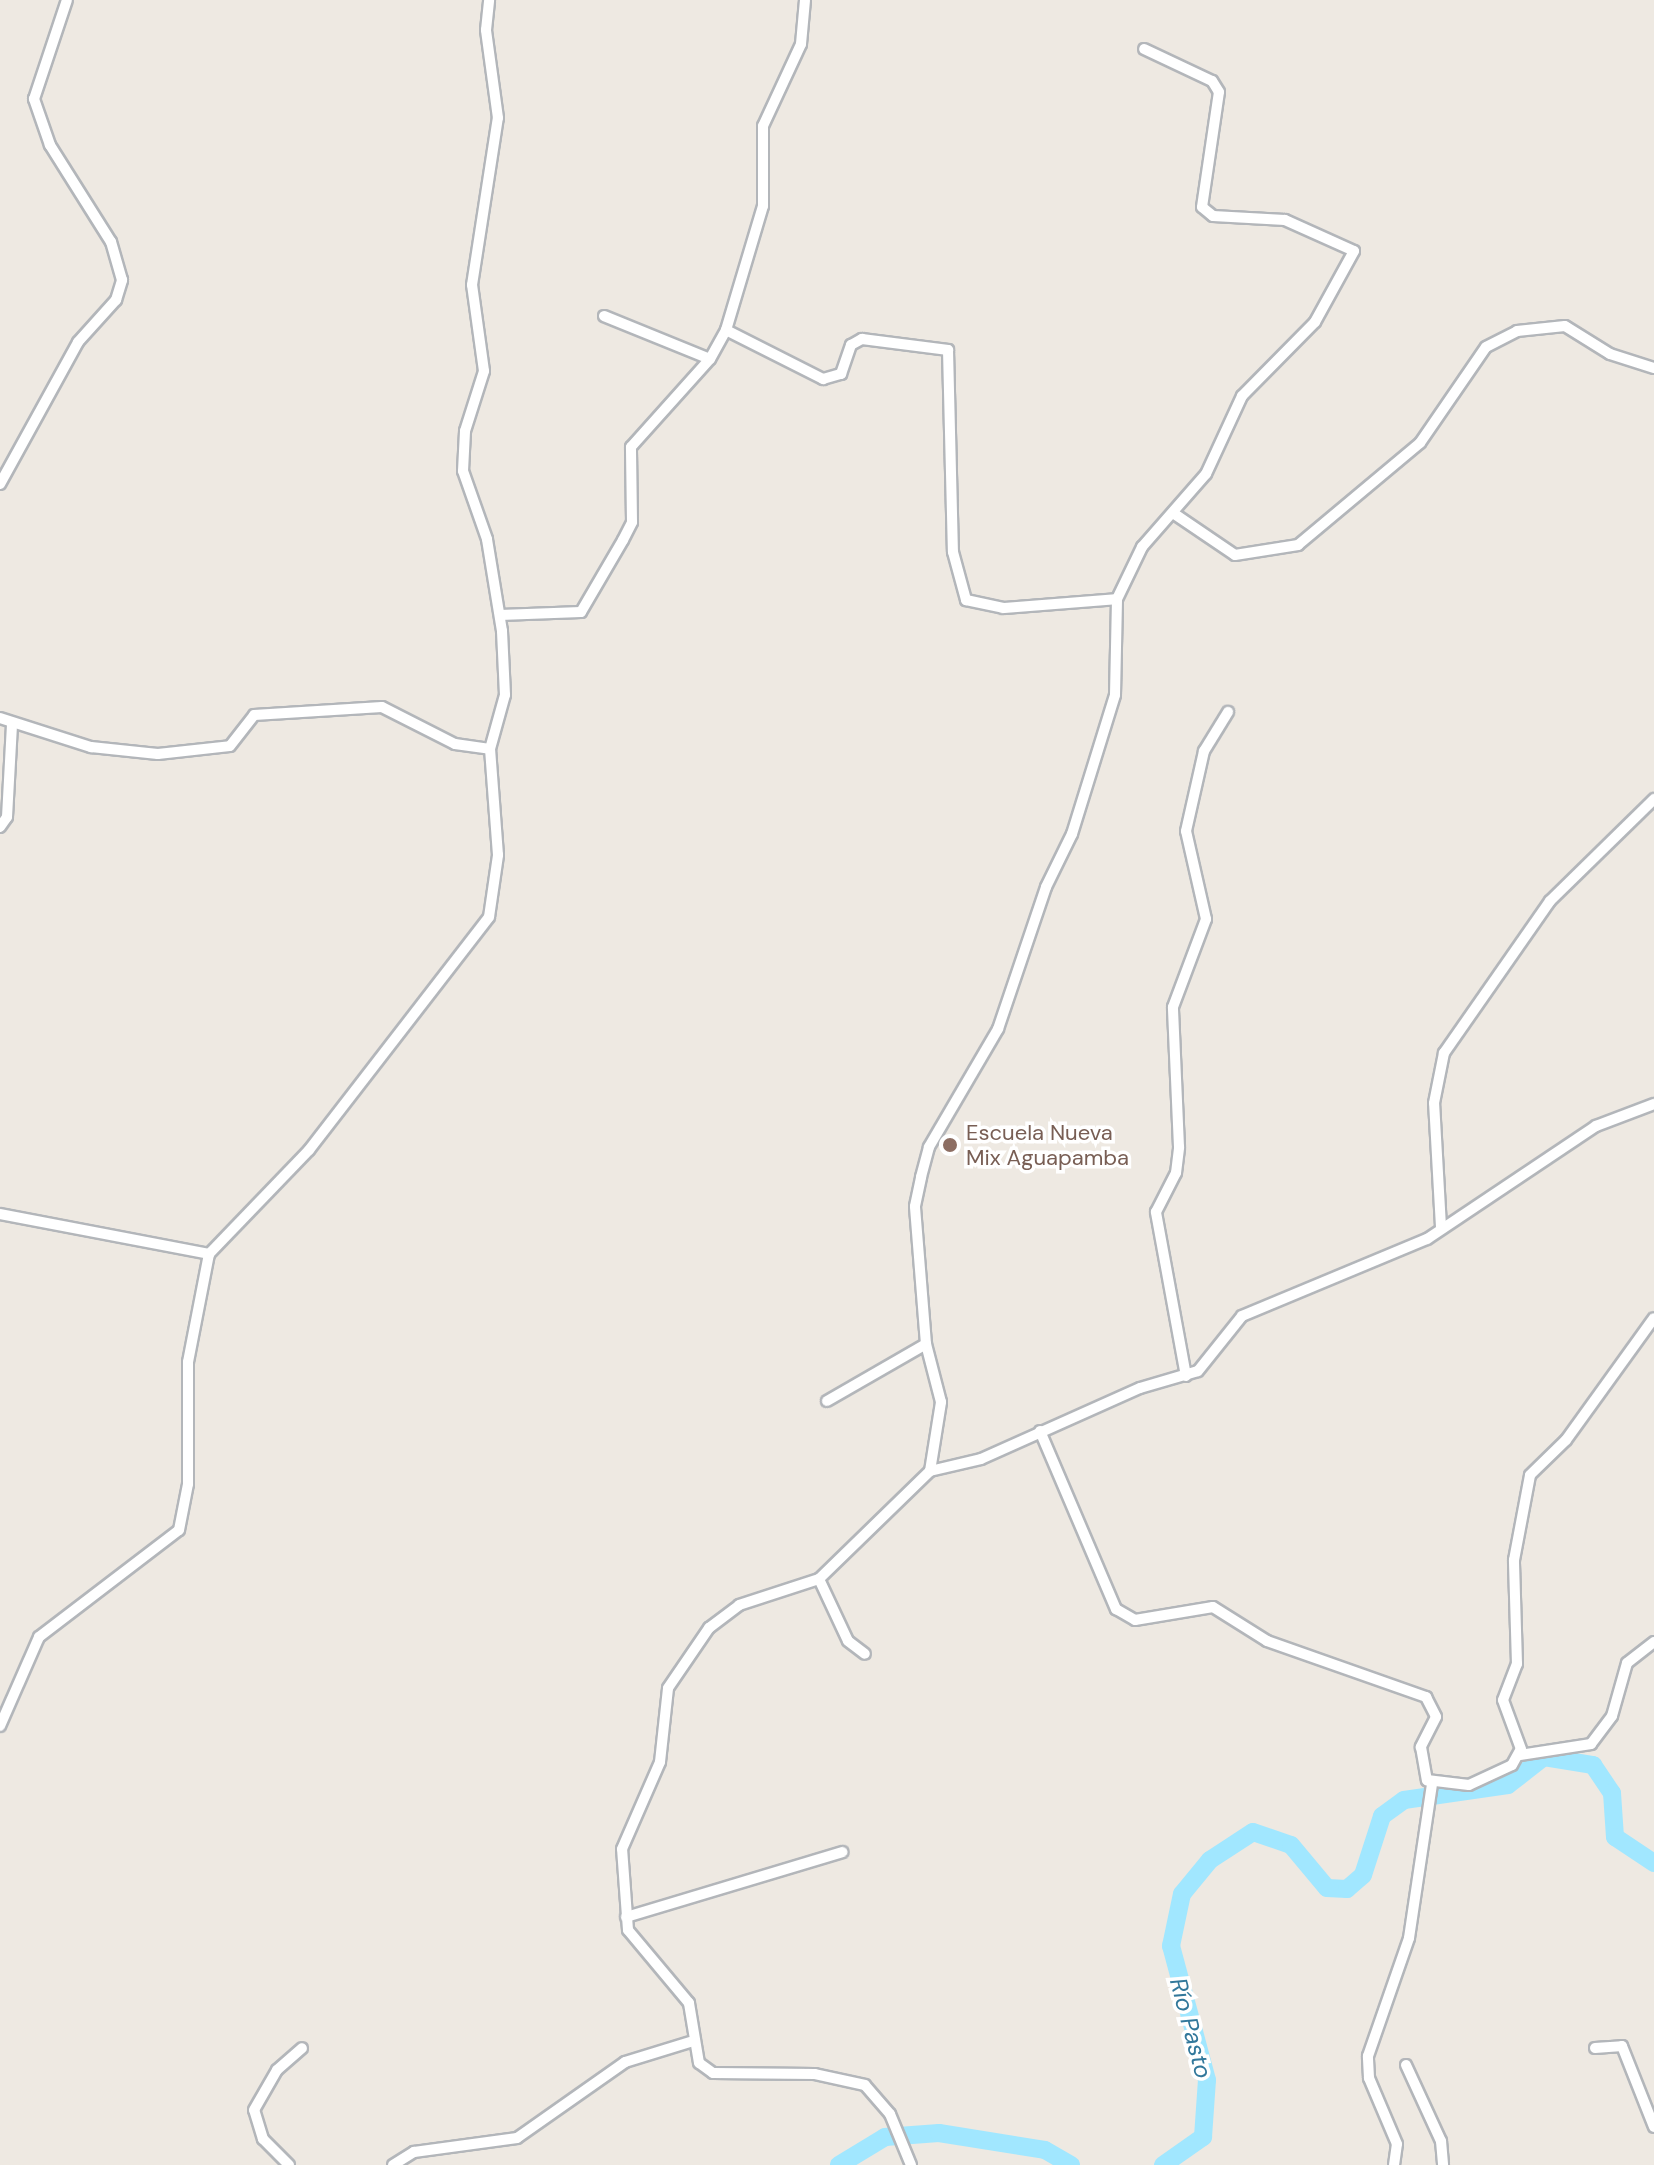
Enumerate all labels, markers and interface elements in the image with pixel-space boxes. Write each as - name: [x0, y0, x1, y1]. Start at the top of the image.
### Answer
- place label: Escuela Nueva Mix Aguapamba: [966, 1119, 1129, 1170]
- marker: Escuela Nueva Mix Aguapamba: [941, 1136, 959, 1154]
- water label: Río Pasto: [1164, 1975, 1218, 2081]

